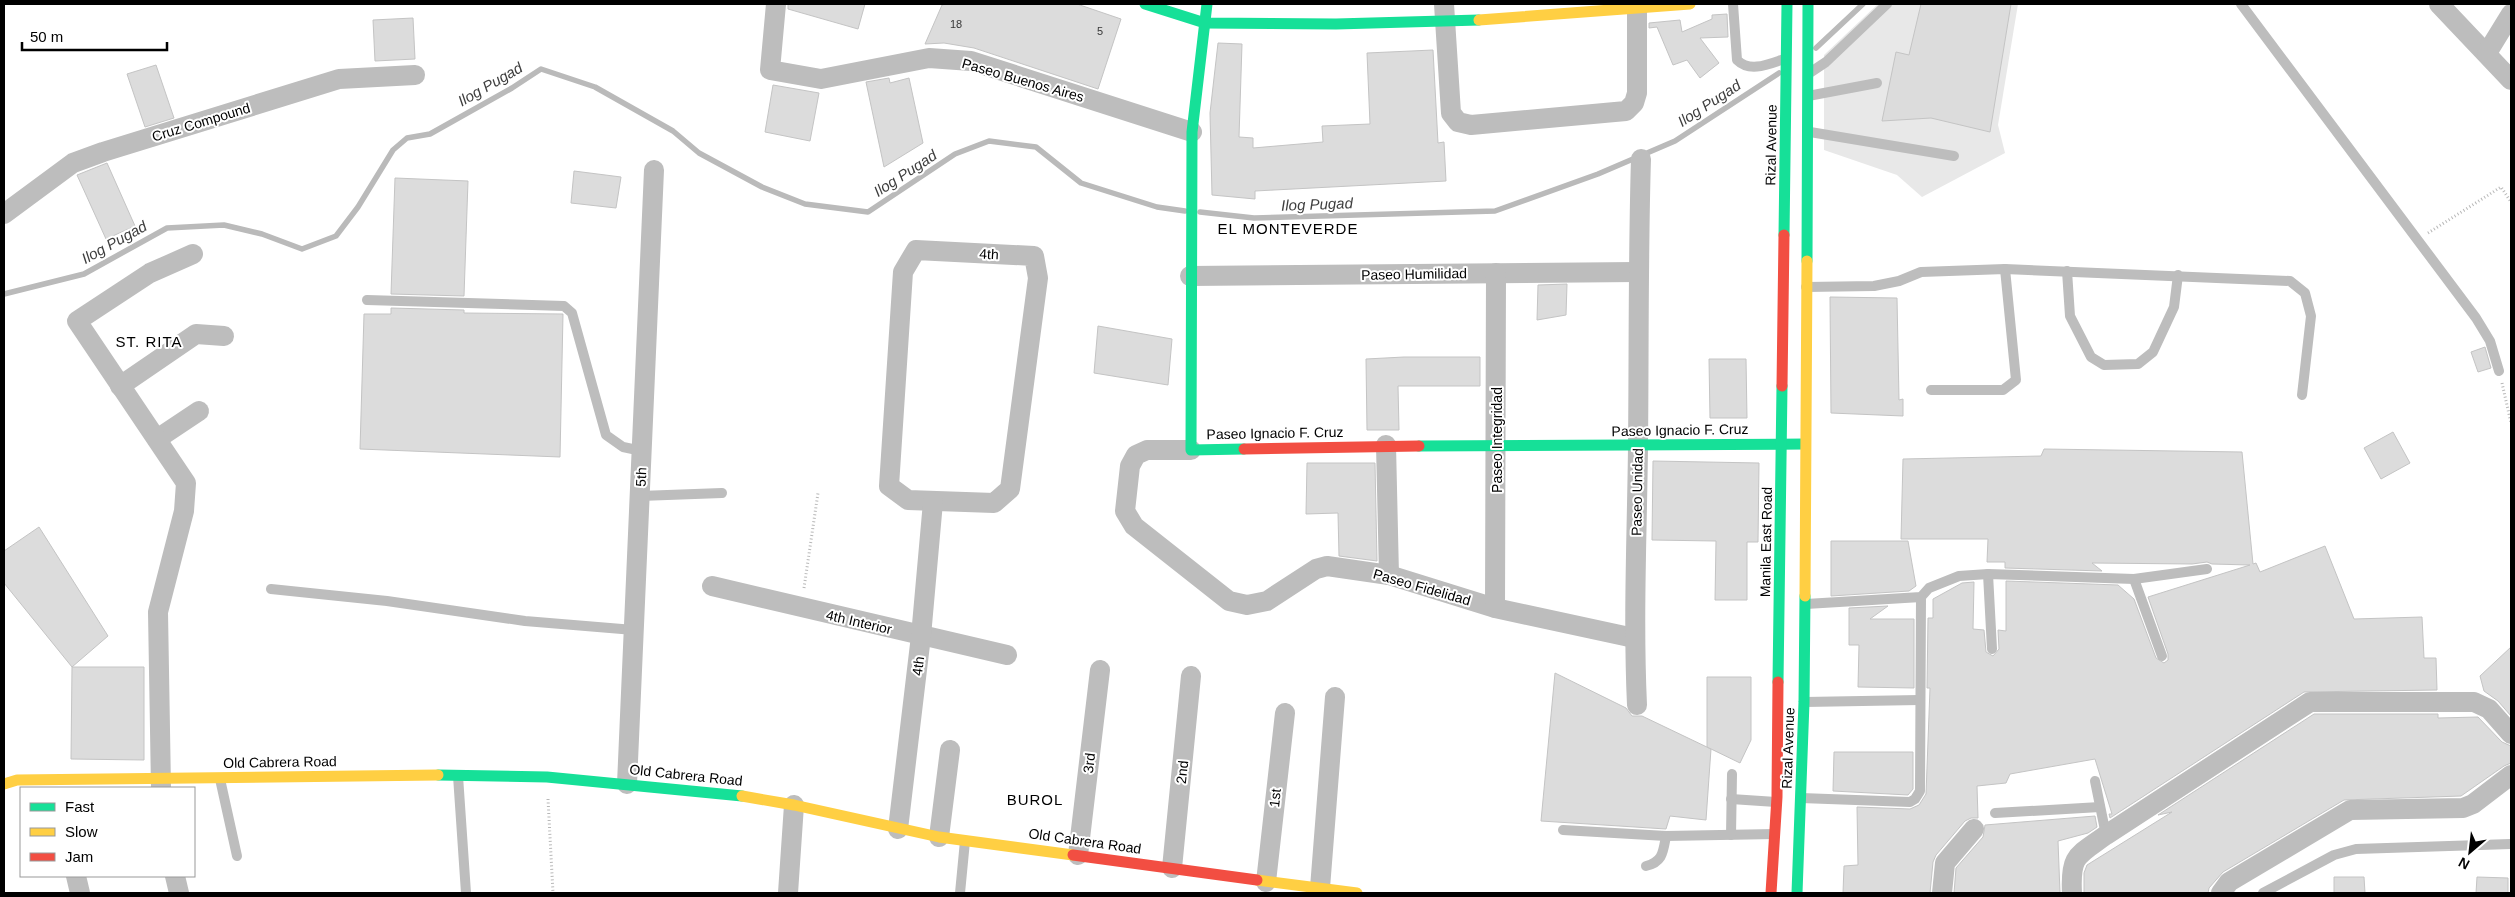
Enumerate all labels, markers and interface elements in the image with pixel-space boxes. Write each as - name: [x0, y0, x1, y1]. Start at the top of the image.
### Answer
- house number: 18: [950, 18, 962, 30]
- scale bar: [22, 20, 168, 52]
- house number: 5: [1097, 25, 1103, 37]
- text: 50 m: [30, 28, 63, 45]
- street label: Paseo Buenos Aires: [960, 55, 1086, 105]
- water label: Ilog Pugad: [455, 58, 526, 109]
- water label: Ilog Pugad: [1674, 76, 1744, 130]
- street label: Cruz Compound: [150, 99, 252, 145]
- street label: Rizal Avenue: [1762, 104, 1780, 186]
- water label: Ilog Pugad: [870, 146, 940, 200]
- water label: Ilog Pugad: [1281, 194, 1354, 214]
- water label: Ilog Pugad: [79, 217, 150, 267]
- district label: EL MONTEVERDE: [1218, 220, 1358, 237]
- street label: 4th: [979, 246, 999, 262]
- street label: Paseo Humilidad: [1361, 265, 1467, 283]
- district label: ST. RITA: [116, 333, 182, 350]
- street label: Paseo Integridad: [1489, 387, 1505, 493]
- street label: Paseo Ignacio F. Cruz: [1611, 421, 1749, 439]
- street label: Paseo Ignacio F. Cruz: [1206, 424, 1344, 442]
- street label: Paseo Unidad: [1628, 448, 1646, 536]
- street label: 5th: [633, 467, 649, 487]
- street label: Manila East Road: [1757, 487, 1775, 597]
- street label: Paseo Fidelidad: [1372, 565, 1472, 609]
- street label: 4th Interior: [825, 607, 894, 637]
- street label: 4th: [909, 655, 927, 677]
- street label: Rizal Avenue: [1779, 707, 1797, 789]
- street label: 3rd: [1080, 752, 1098, 774]
- street label: Old Cabrera Road: [223, 753, 337, 771]
- street label: 2nd: [1173, 760, 1191, 784]
- street label: Old Cabrera Road: [629, 761, 743, 789]
- legend: [20, 787, 195, 877]
- street label: 1st: [1266, 788, 1284, 808]
- district label: BUROL: [1007, 791, 1063, 808]
- text: Fast: [65, 798, 95, 815]
- text: Slow: [65, 823, 98, 840]
- street label: Old Cabrera Road: [1028, 825, 1142, 857]
- north arrow: [2445, 827, 2495, 877]
- text: Jam: [65, 848, 93, 865]
- text: N: [2456, 854, 2472, 873]

